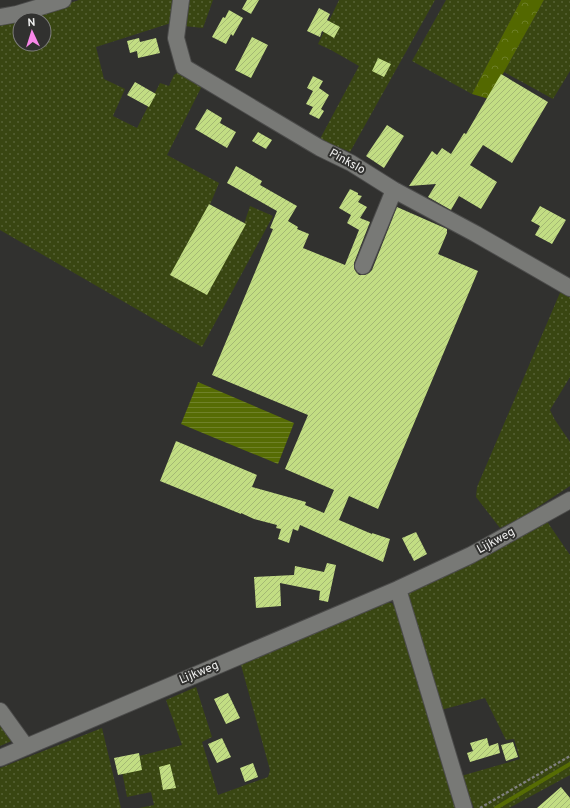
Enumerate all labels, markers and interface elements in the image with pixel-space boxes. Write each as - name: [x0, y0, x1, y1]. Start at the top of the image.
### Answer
- north arrow: [12, 12, 52, 52]
- text: N: [27, 16, 36, 30]
- street label: Pinkslo: [326, 146, 368, 179]
- street label: Lijkweg: [474, 524, 518, 558]
- street label: Lijkweg: [177, 658, 221, 688]

